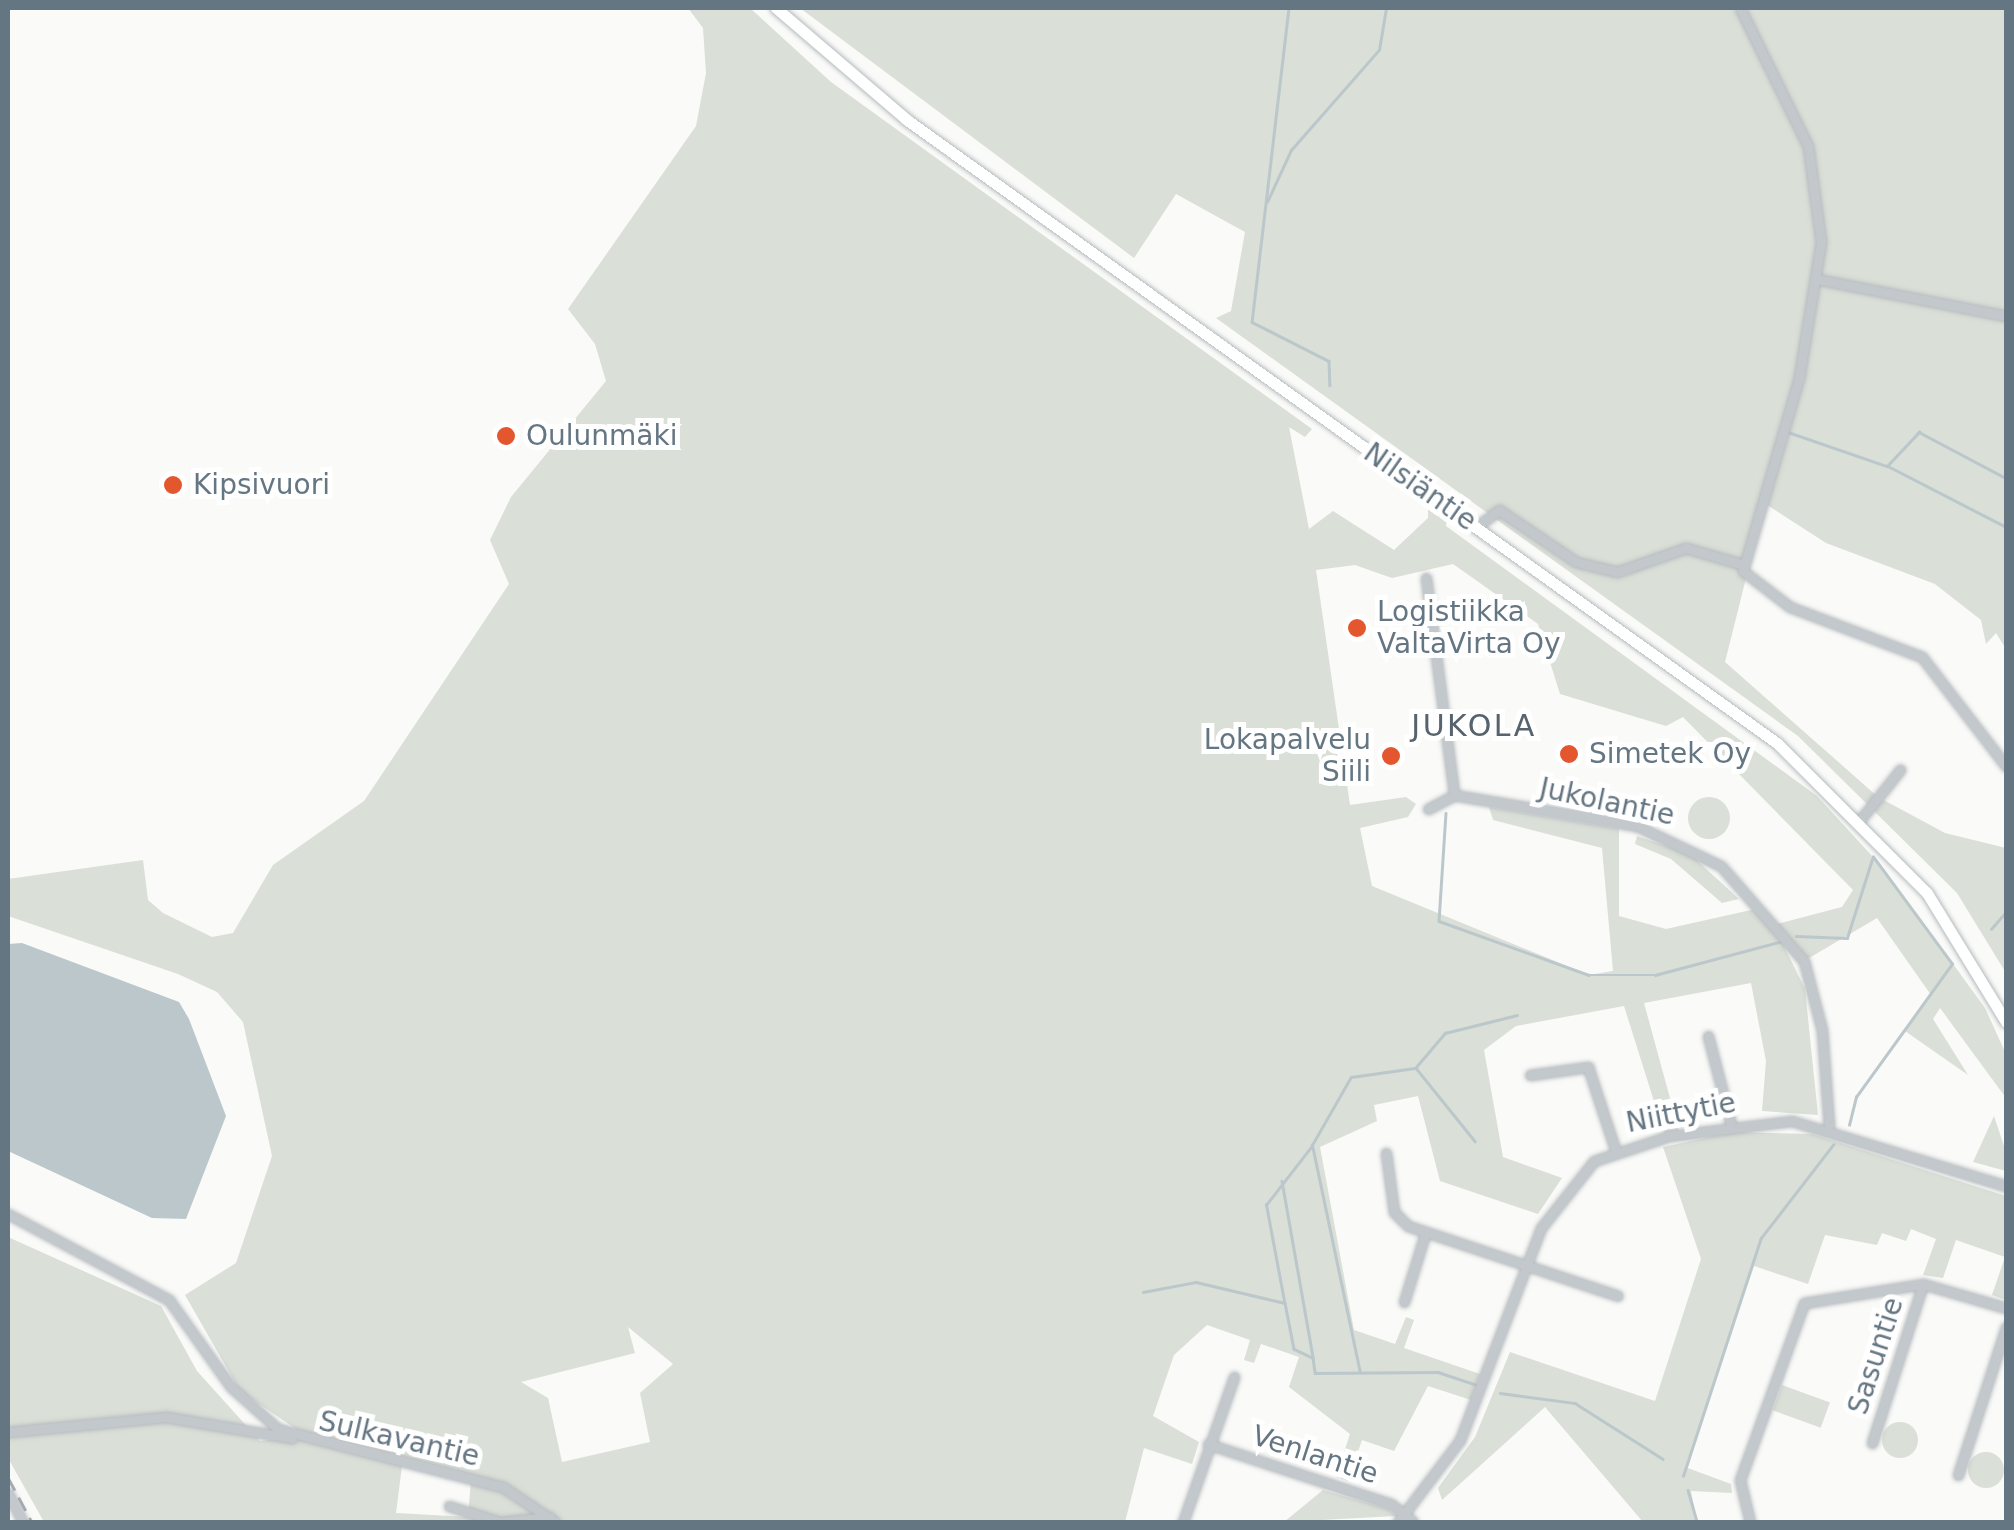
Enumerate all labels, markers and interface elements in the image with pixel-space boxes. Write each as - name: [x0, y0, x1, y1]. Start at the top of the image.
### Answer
- place label: Oulunmäki: [526, 419, 677, 453]
- marker: Oulunmäki: [495, 425, 517, 447]
- street label: Nilsiäntie: [1357, 436, 1483, 538]
- place label: Kipsivuori: [193, 468, 330, 502]
- marker: Kipsivuori: [162, 474, 184, 496]
- place label: Logistiikka ValtaVirta Oy: [1377, 595, 1561, 661]
- marker: Logistiikka ValtaVirta Oy: [1346, 617, 1368, 639]
- district label: JUKOLA: [1411, 708, 1537, 744]
- place label: Lokapalvelu Siili: [1204, 723, 1371, 789]
- place label: Simetek Oy: [1589, 737, 1751, 771]
- marker: Simetek Oy: [1558, 743, 1580, 765]
- marker: Lokapalvelu Siili: [1380, 745, 1402, 767]
- street label: Jukolantie: [1536, 771, 1678, 833]
- street label: Niittytie: [1623, 1086, 1739, 1140]
- street label: Sasuntie: [1841, 1293, 1911, 1419]
- street label: Sulkavantie: [315, 1404, 483, 1474]
- street label: Venlantie: [1248, 1419, 1382, 1491]

